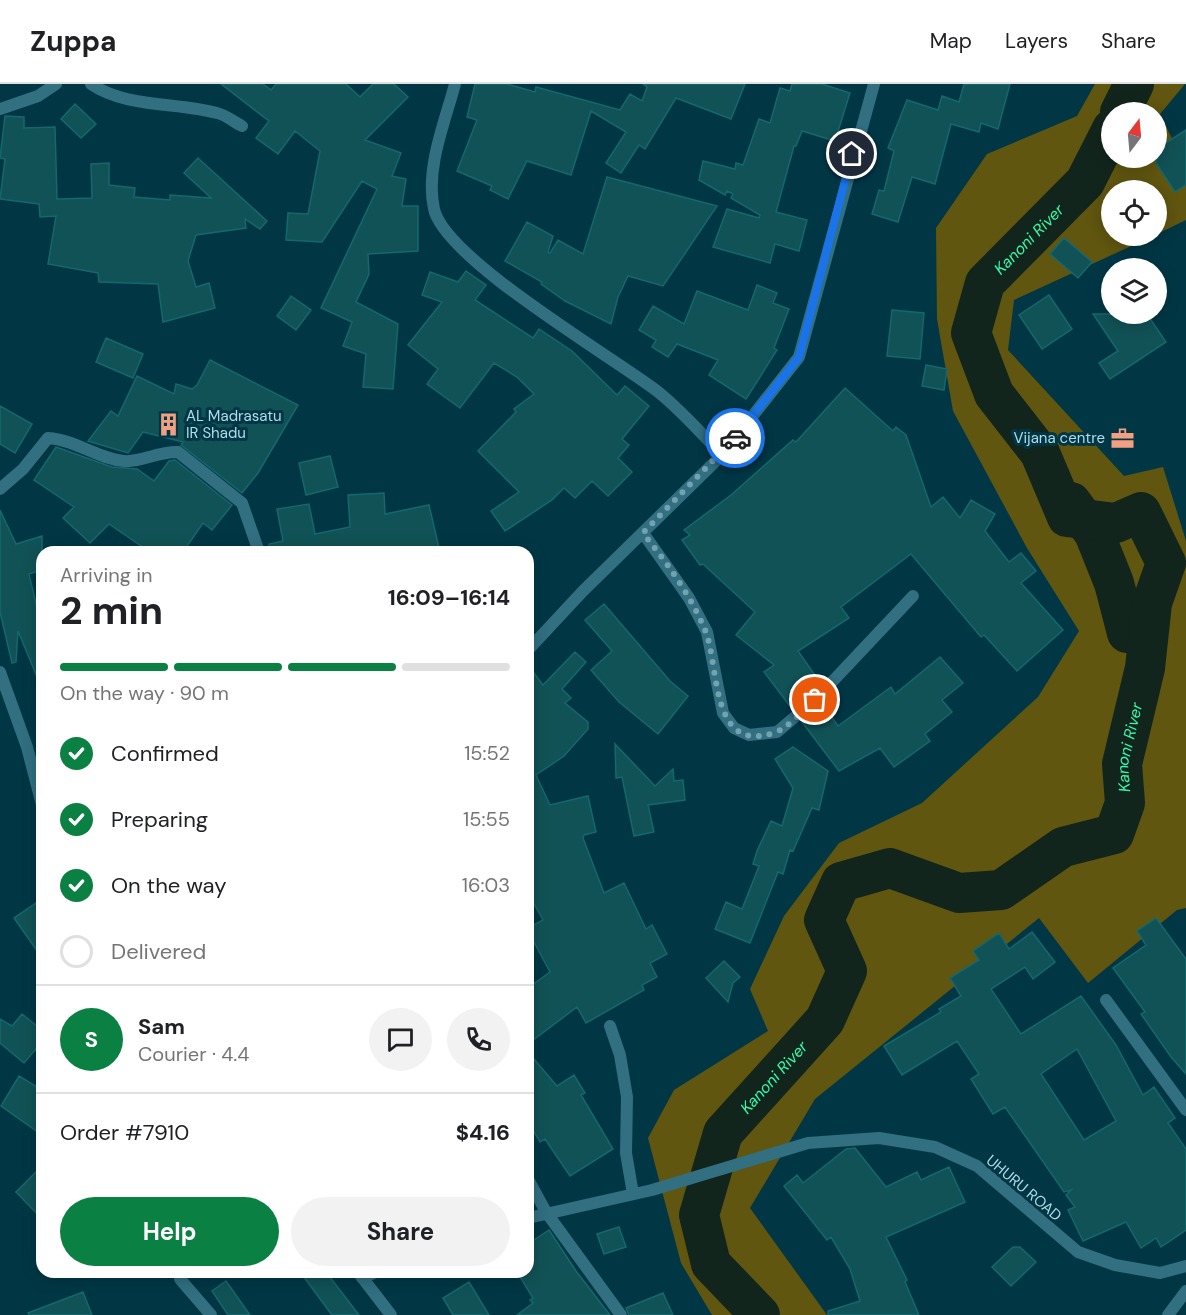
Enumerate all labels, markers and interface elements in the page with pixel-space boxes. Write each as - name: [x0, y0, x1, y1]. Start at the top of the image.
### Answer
- text: Zuppa: [30, 23, 117, 60]
- text: Map: [930, 27, 972, 55]
- text: Layers: [1005, 27, 1068, 55]
- text: Share: [1101, 27, 1156, 55]
- north arrow: [1101, 102, 1167, 168]
- map controls: [1101, 102, 1167, 324]
- pin: [826, 128, 877, 179]
- icon: home: [835, 137, 868, 170]
- button: locate: [1101, 180, 1167, 246]
- water label: Kanoni River: [989, 199, 1069, 279]
- button: layers: [1101, 258, 1167, 324]
- place label: AL Madrasatu IR Shadu: [186, 406, 282, 443]
- courier: [705, 408, 765, 468]
- building icon: AL Madrasatu IR Shadu: [155, 412, 181, 438]
- icon: car: [719, 422, 752, 455]
- office icon: Vijana centre: [1110, 425, 1136, 451]
- place label: Vijana centre: [1013, 428, 1105, 448]
- text: Arriving in: [60, 562, 152, 588]
- text: 16:09–16:14: [388, 583, 510, 612]
- text: 2 min: [60, 585, 163, 636]
- pin: [789, 674, 840, 725]
- text: On the way · 90 m: [60, 680, 229, 706]
- icon: bag: [798, 683, 831, 716]
- water label: Kanoni River: [1112, 700, 1148, 793]
- icon: check: [60, 737, 93, 770]
- text: Confirmed: [111, 739, 219, 768]
- text: 15:52: [464, 740, 510, 766]
- icon: check: [60, 803, 93, 836]
- text: Preparing: [111, 805, 208, 834]
- text: 15:55: [463, 806, 510, 832]
- icon: check: [60, 869, 93, 902]
- text: On the way: [111, 871, 226, 900]
- text: 16:03: [462, 872, 510, 898]
- text: Delivered: [111, 937, 206, 966]
- button: chat: [369, 1008, 432, 1071]
- button: phone: [447, 1008, 510, 1071]
- text: Sam: [138, 1012, 185, 1041]
- text: S: [85, 1025, 98, 1054]
- water label: Kanoni River: [736, 1036, 813, 1118]
- text: Courier · 4.4: [138, 1041, 249, 1067]
- text: Order #7910: [60, 1118, 189, 1147]
- text: $4.16: [456, 1118, 510, 1147]
- street label: UHURU ROAD: [982, 1151, 1066, 1225]
- button: Help: [60, 1197, 279, 1266]
- button: Share: [291, 1197, 510, 1266]

